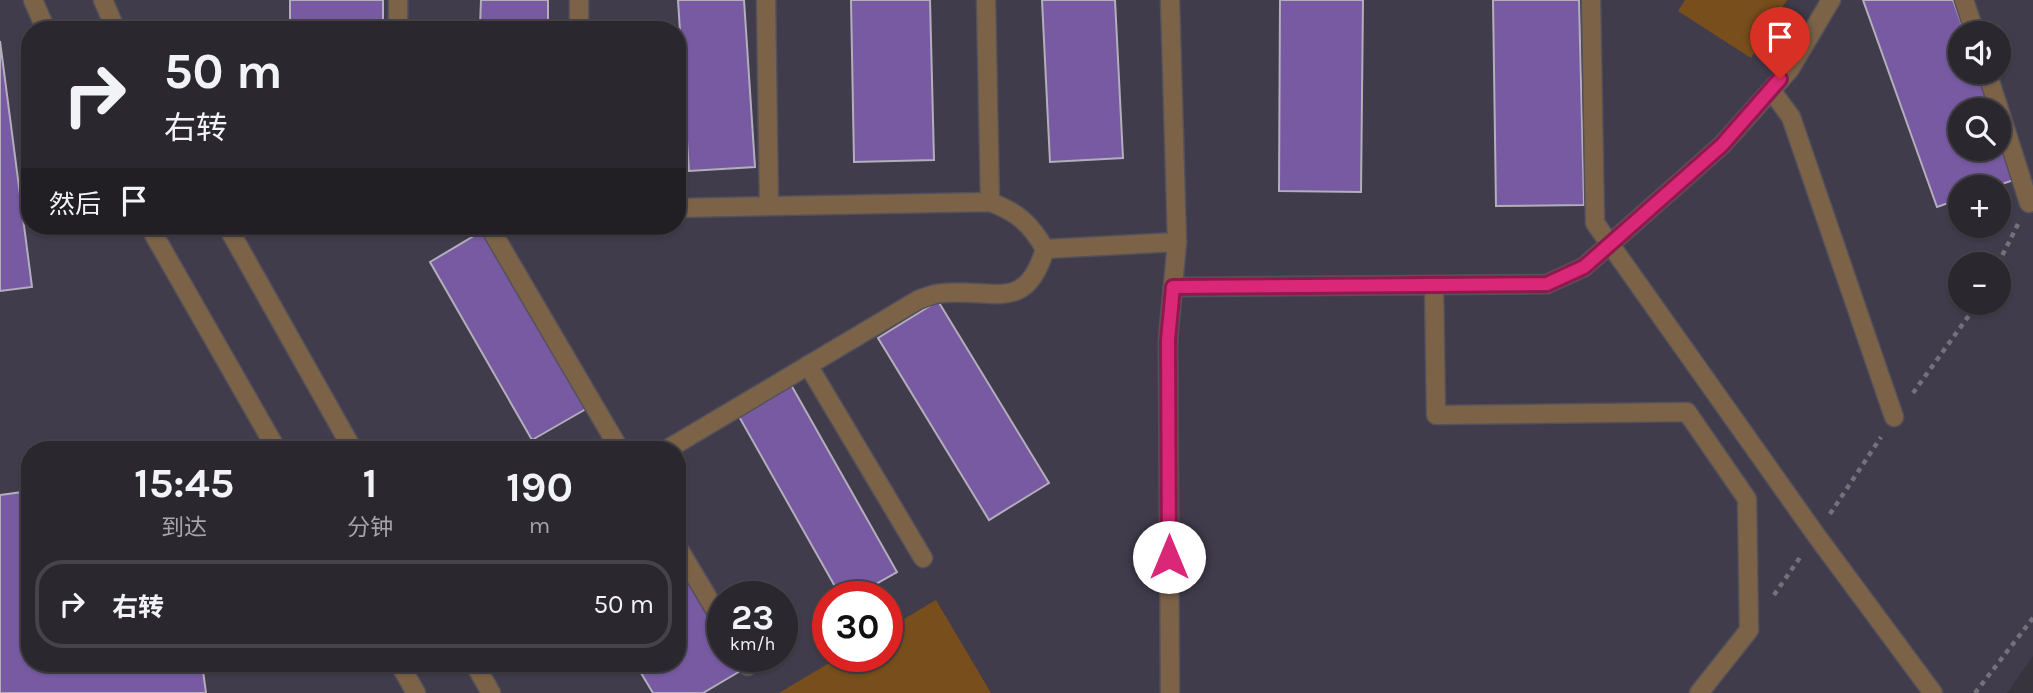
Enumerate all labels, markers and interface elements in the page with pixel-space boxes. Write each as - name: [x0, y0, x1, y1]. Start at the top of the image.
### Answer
- pin: [1750, 7, 1810, 79]
- icon: arrive: [1761, 18, 1799, 56]
- map controls: [1948, 21, 2011, 315]
- button: sound: [1948, 21, 2011, 84]
- text: 50 m: [164, 43, 282, 100]
- icon: right: [49, 49, 140, 140]
- button: search: [1948, 98, 2011, 161]
- text: 右转: [164, 110, 228, 147]
- button: +: [1948, 175, 2011, 238]
- icon: arrive: [115, 182, 153, 220]
- text: 然后: [49, 189, 101, 220]
- button: −: [1948, 252, 2011, 315]
- text: 15:45: [134, 458, 234, 508]
- text: 1: [362, 458, 377, 508]
- text: 190: [506, 462, 573, 512]
- text: m: [529, 512, 550, 539]
- text: 到达: [161, 514, 207, 541]
- text: 分钟: [347, 514, 393, 541]
- position arrow: [1132, 520, 1206, 594]
- speed limit sign: 30: [812, 581, 903, 672]
- icon: right: [53, 585, 91, 623]
- text: 50 m: [593, 589, 654, 620]
- text: 右转: [112, 592, 164, 623]
- text: 23: [731, 597, 774, 638]
- text: km/h: [730, 633, 775, 655]

